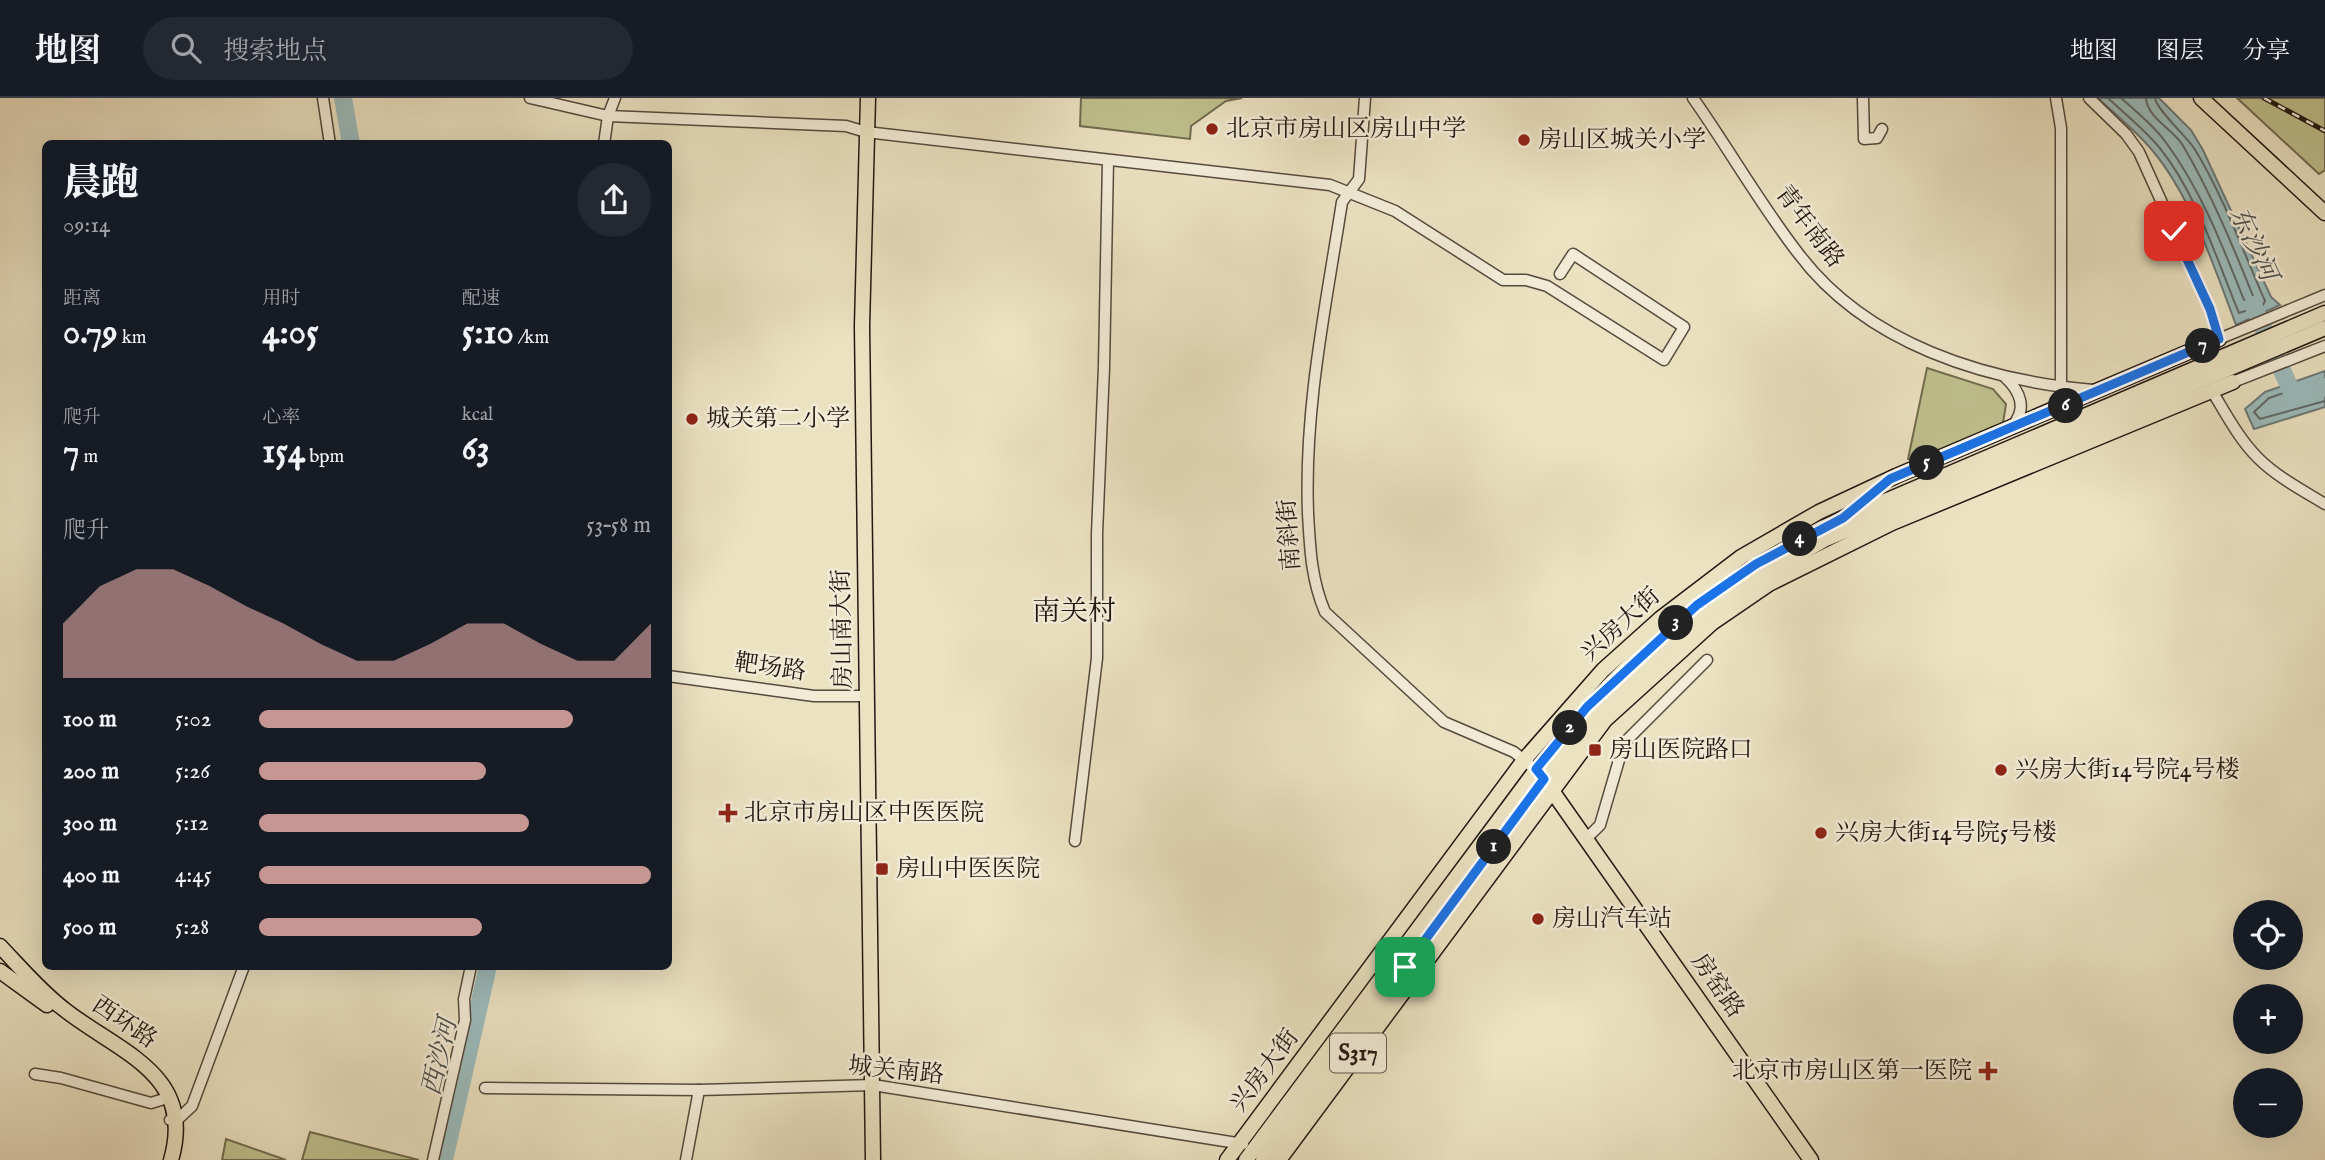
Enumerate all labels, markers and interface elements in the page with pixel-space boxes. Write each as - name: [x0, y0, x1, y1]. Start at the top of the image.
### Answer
- search box: [143, 17, 633, 80]
- icon: search: [167, 29, 205, 67]
- text: 地图: [35, 31, 101, 73]
- text: 搜索地点: [223, 35, 327, 68]
- text: 地图: [2070, 36, 2118, 67]
- text: 图层: [2156, 36, 2204, 67]
- text: 分享: [2242, 36, 2290, 67]
- place label: 北京市房山区房山中学: [1226, 114, 1466, 145]
- marker: 北京市房山区房山中学: [1204, 121, 1220, 137]
- place label: 房山区城关小学: [1538, 125, 1706, 156]
- marker: 房山区城关小学: [1516, 132, 1532, 148]
- text: 晨跑: [63, 161, 139, 209]
- button: share: [577, 163, 651, 237]
- street label: 青年南路: [1768, 179, 1850, 275]
- pin: [2144, 201, 2204, 261]
- water label: 东沙河: [2222, 202, 2286, 290]
- text: 09:14: [63, 211, 110, 240]
- icon: check: [2155, 212, 2193, 250]
- text: 距离: [63, 287, 101, 311]
- text: 用时: [262, 287, 300, 311]
- text: 配速: [462, 287, 500, 311]
- text: 0.79: [63, 311, 118, 356]
- text: 4:05: [262, 311, 319, 356]
- text: 5:10: [462, 311, 514, 356]
- text: km: [118, 326, 147, 350]
- text: /km: [514, 326, 549, 350]
- pin: 7: [2186, 328, 2220, 364]
- text: 7: [2198, 333, 2207, 357]
- pin: 6: [2048, 388, 2084, 424]
- text: 6: [2061, 393, 2070, 417]
- text: kcal: [462, 403, 493, 427]
- place label: 城关第二小学: [706, 404, 850, 435]
- text: 爬升: [63, 406, 101, 430]
- text: 心率: [262, 406, 300, 430]
- marker: 城关第二小学: [684, 411, 700, 427]
- text: 63: [462, 427, 490, 472]
- text: 7: [63, 430, 79, 475]
- text: 154: [262, 430, 305, 475]
- text: m: [79, 445, 98, 469]
- text: bpm: [305, 445, 344, 469]
- pin: 5: [1910, 446, 1944, 480]
- text: 5: [1923, 450, 1930, 474]
- street label: 南斜街: [1272, 498, 1308, 572]
- text: 53–58 m: [586, 511, 651, 540]
- text: 爬升: [63, 516, 109, 545]
- pin: 4: [1783, 522, 1818, 556]
- text: 4: [1795, 526, 1804, 550]
- street label: 房山南大街: [826, 569, 860, 689]
- street label: 兴房大街: [1575, 581, 1667, 669]
- district label: 南关村: [1032, 595, 1116, 630]
- pin: 3: [1658, 606, 1694, 640]
- text: 3: [1672, 610, 1679, 634]
- street label: 靶场路: [732, 648, 808, 688]
- text: 100 m: [63, 705, 117, 734]
- text: 5:02: [175, 705, 212, 734]
- pin: 2: [1552, 710, 1588, 746]
- text: 2: [1565, 715, 1574, 739]
- place label: 房山医院路口: [1609, 735, 1753, 766]
- marker: 房山医院路口: [1587, 742, 1603, 758]
- place label: 兴房大街14号院4号楼: [2015, 755, 2239, 786]
- text: 200 m: [63, 757, 119, 786]
- text: 5:26: [175, 757, 210, 786]
- marker: 兴房大街14号院4号楼: [1993, 762, 2009, 778]
- place label: 北京市房山区中医医院: [744, 798, 984, 829]
- marker: 北京市房山区中医医院: [718, 803, 738, 823]
- text: 300 m: [63, 809, 117, 838]
- text: 5:12: [175, 809, 209, 838]
- place label: 兴房大街14号院5号楼: [1835, 818, 2056, 849]
- marker: 兴房大街14号院5号楼: [1813, 825, 1829, 841]
- pin: 1: [1476, 830, 1512, 864]
- text: 1: [1490, 834, 1497, 858]
- place label: 房山中医医院: [896, 854, 1040, 885]
- text: 400 m: [63, 861, 120, 890]
- text: 4:45: [175, 861, 212, 890]
- marker: 房山中医医院: [874, 861, 890, 877]
- map controls: [2233, 900, 2303, 1138]
- button: locate: [2233, 900, 2303, 970]
- place label: 房山汽车站: [1552, 904, 1672, 935]
- marker: 房山汽车站: [1530, 911, 1546, 927]
- text: 500 m: [63, 913, 117, 942]
- text: 5:28: [175, 913, 209, 942]
- pin: [1375, 937, 1435, 997]
- icon: arrive: [1386, 948, 1424, 986]
- street label: 房窑路: [1684, 948, 1750, 1024]
- button: +: [2233, 984, 2303, 1054]
- street label: 西环路: [85, 990, 163, 1056]
- water label: 西沙河: [415, 1011, 466, 1099]
- street label: 兴房大街: [1224, 1023, 1306, 1119]
- road number: S317: [1330, 1034, 1386, 1072]
- street label: 城关南路: [847, 1051, 945, 1091]
- place label: 北京市房山区第一医院: [1732, 1056, 1972, 1087]
- marker: 北京市房山区第一医院: [1978, 1061, 1998, 1081]
- button: −: [2233, 1068, 2303, 1138]

